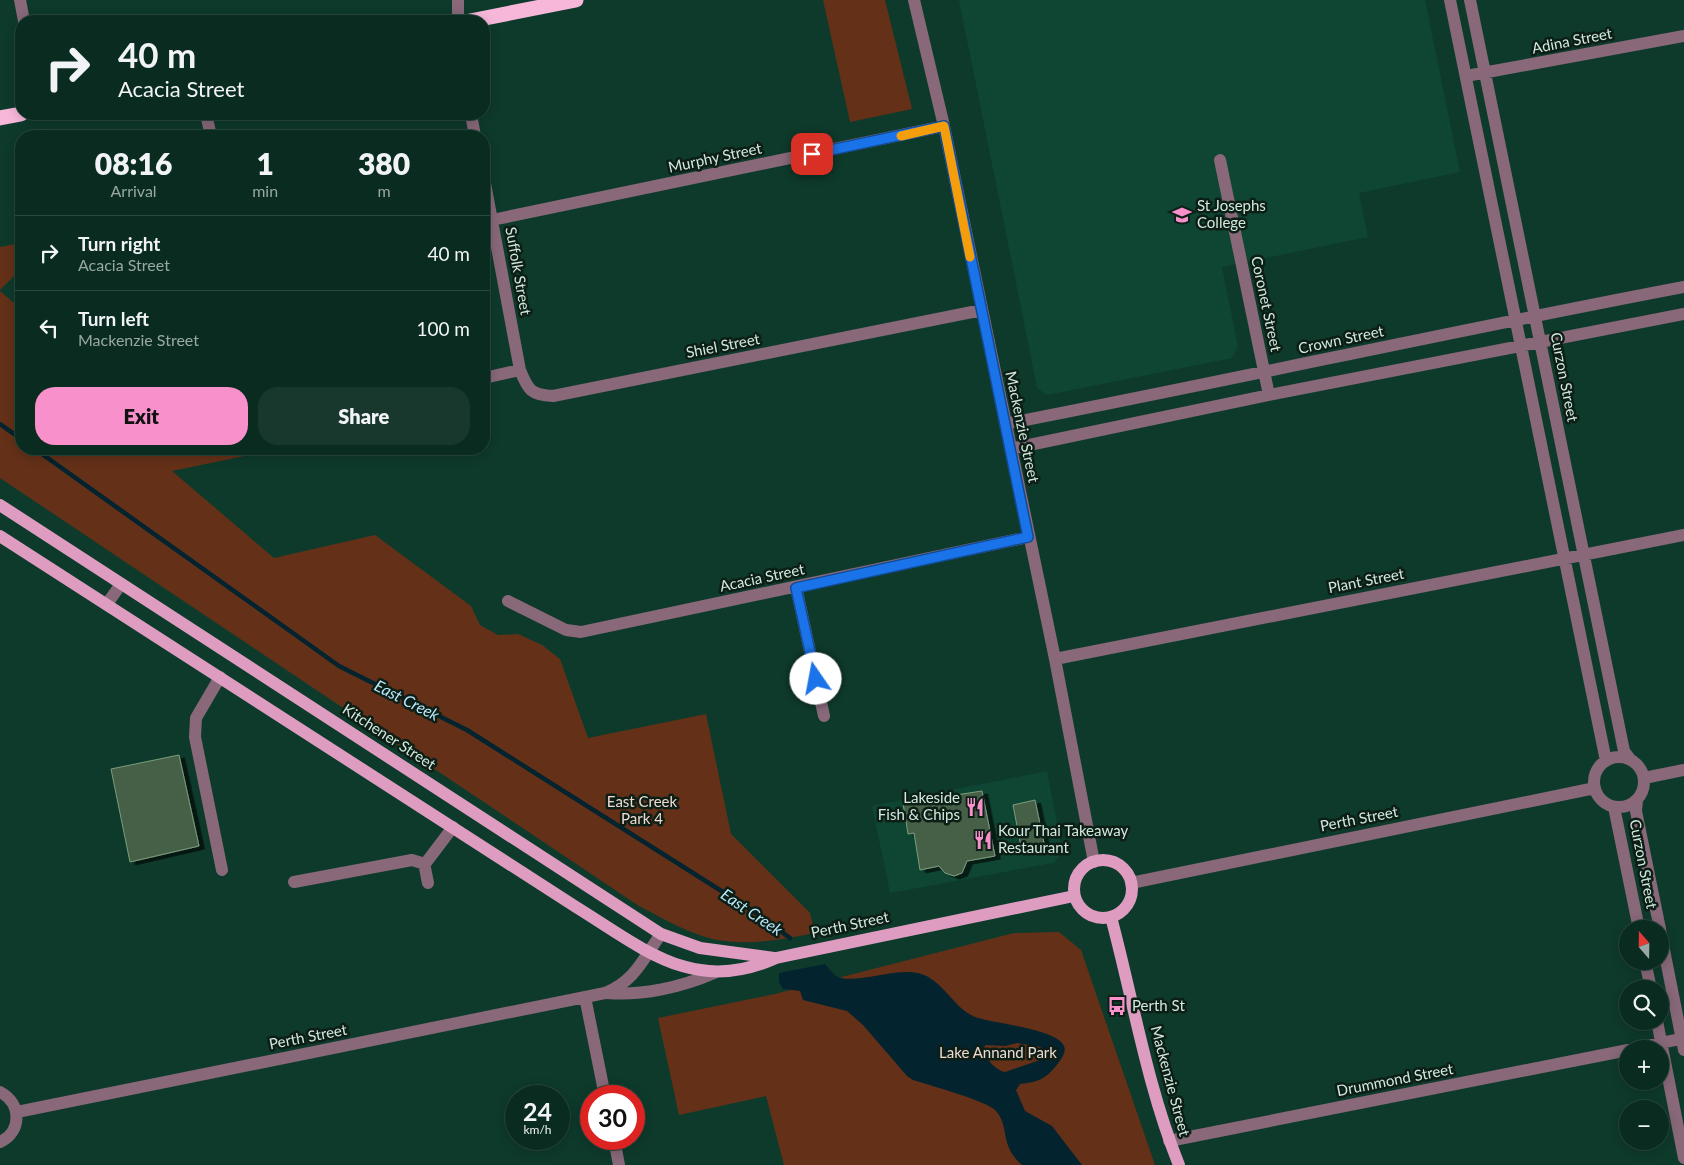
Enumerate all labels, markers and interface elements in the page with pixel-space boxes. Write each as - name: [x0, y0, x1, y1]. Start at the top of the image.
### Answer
- street label: Adina Street: [1530, 23, 1614, 57]
- text: 40 m: [118, 33, 196, 75]
- icon: right: [35, 35, 100, 100]
- text: Acacia Street: [118, 75, 244, 102]
- pin: [791, 133, 833, 175]
- street label: Murphy Street: [667, 138, 764, 176]
- icon: arrive: [798, 140, 826, 168]
- text: 08:16: [95, 145, 172, 181]
- text: 1: [256, 145, 274, 181]
- text: 380: [358, 145, 410, 181]
- text: Arrival: [111, 181, 157, 200]
- text: min: [252, 181, 278, 200]
- text: m: [377, 181, 391, 200]
- place label: St Josephs College: [1197, 196, 1266, 231]
- school or university icon: St Josephs College: [1171, 204, 1193, 226]
- street label: Suffolk Street: [502, 225, 536, 317]
- text: Turn right: [78, 232, 160, 255]
- icon: right: [35, 239, 63, 267]
- text: 40 m: [427, 242, 470, 265]
- street label: Coronet Street: [1248, 254, 1286, 354]
- text: Acacia Street: [78, 255, 170, 274]
- text: Turn left: [78, 307, 149, 330]
- icon: left: [35, 314, 63, 342]
- text: 100 m: [416, 317, 470, 340]
- street label: Crown Street: [1296, 321, 1386, 357]
- street label: Shiel Street: [684, 329, 762, 361]
- text: Mackenzie Street: [78, 330, 199, 349]
- street label: Curzon Street: [1548, 331, 1583, 424]
- street label: Mackenzie Street: [1002, 369, 1044, 485]
- button: Exit: [35, 387, 248, 445]
- button: Share: [258, 387, 470, 445]
- street label: Acacia Street: [718, 559, 806, 595]
- street label: Plant Street: [1326, 564, 1406, 596]
- position arrow: [789, 652, 841, 704]
- water label: East Creek: [372, 675, 443, 724]
- street label: Kitchener Street: [340, 699, 440, 773]
- place label: Lakeside Fish & Chips: [878, 788, 960, 823]
- park label: East Creek Park 4: [607, 792, 678, 827]
- restaurant icon: Lakeside Fish & Chips: [964, 796, 986, 818]
- street label: Perth Street: [1318, 802, 1400, 834]
- street label: Curzon Street: [1627, 818, 1662, 911]
- place label: Kour Thai Takeaway Restaurant: [998, 821, 1128, 856]
- restaurant icon: Kour Thai Takeaway Restaurant: [972, 829, 994, 851]
- water label: East Creek: [718, 884, 787, 939]
- street label: Perth Street: [809, 907, 891, 941]
- north arrow: [1619, 920, 1669, 970]
- map controls: [1619, 920, 1669, 1150]
- button: search: [1619, 980, 1669, 1030]
- bus stop icon: Perth St: [1106, 995, 1128, 1017]
- place label: Perth St: [1132, 996, 1185, 1014]
- street label: Perth Street: [267, 1020, 349, 1052]
- street label: Mackenzie Street: [1148, 1024, 1195, 1138]
- button: +: [1619, 1040, 1669, 1090]
- park label: Lake Annand Park: [939, 1043, 1057, 1061]
- street label: Drummond Street: [1335, 1059, 1455, 1099]
- speed limit sign: 30: [580, 1085, 645, 1150]
- text: 24: [523, 1096, 552, 1126]
- button: −: [1619, 1100, 1669, 1150]
- text: km/h: [523, 1122, 552, 1137]

